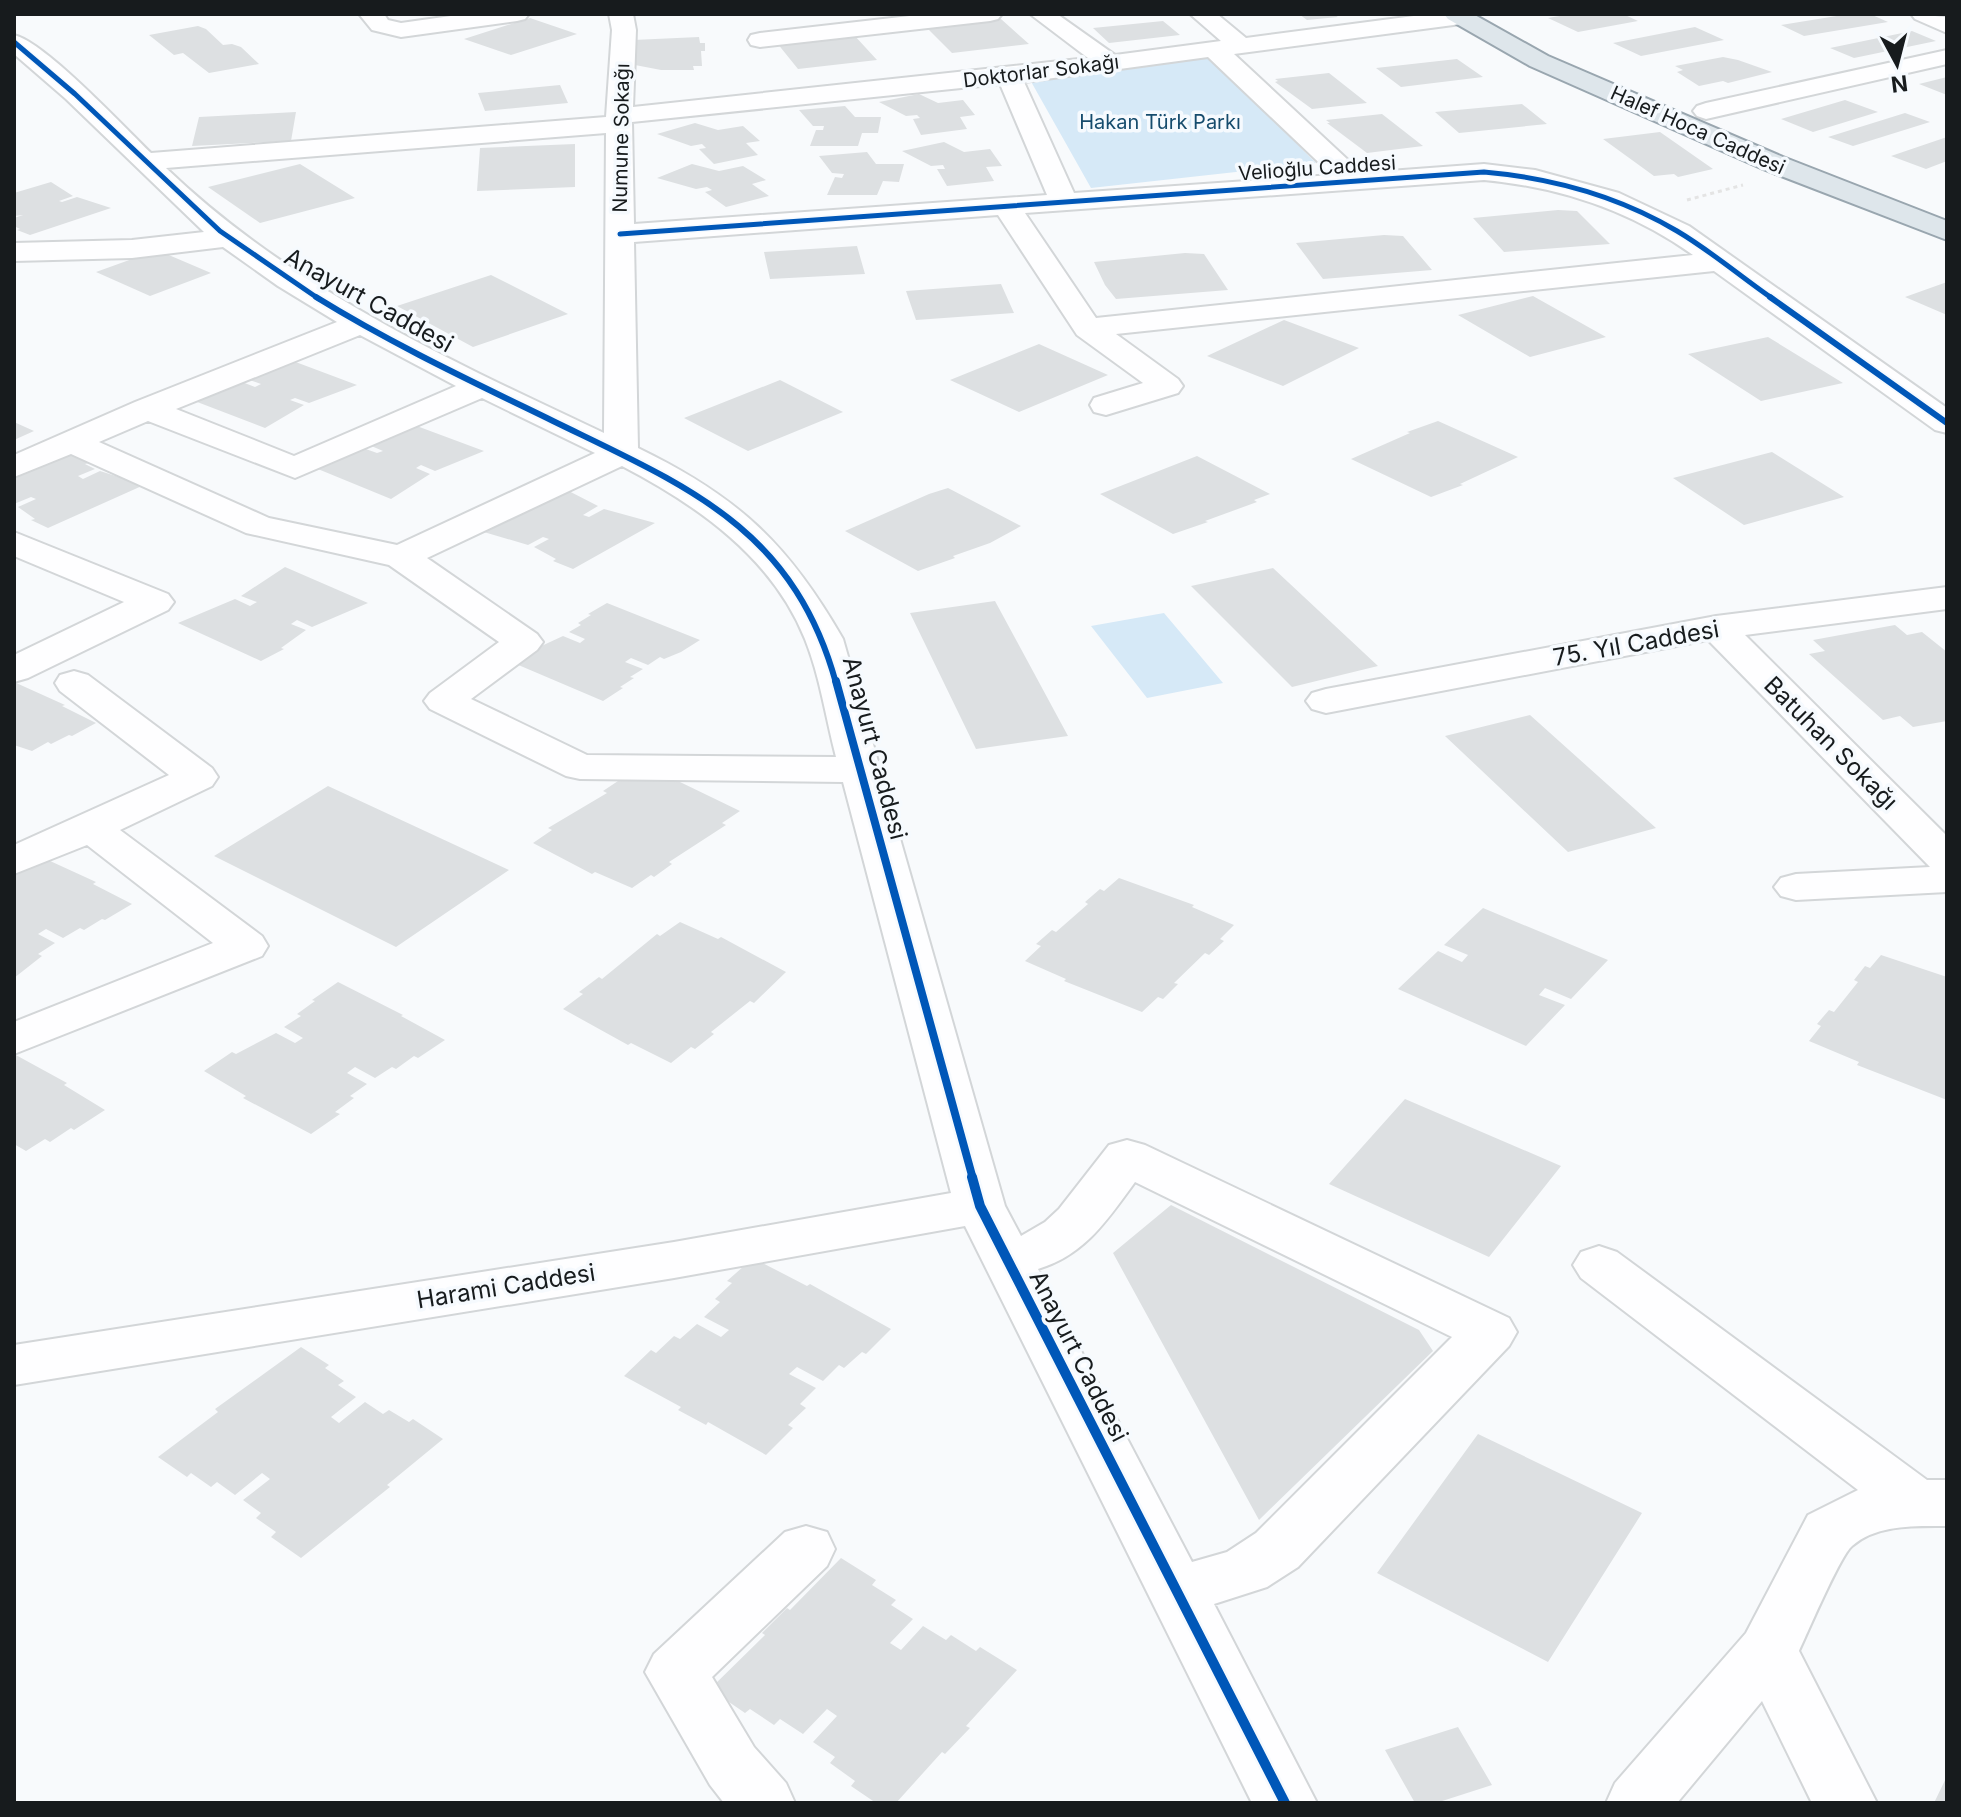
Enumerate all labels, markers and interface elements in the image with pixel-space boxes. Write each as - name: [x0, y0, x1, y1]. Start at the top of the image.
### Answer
- north arrow: [1857, 24, 1937, 104]
- street label: Doktorlar Sokağı: [962, 50, 1120, 92]
- street label: Numune Sokağı: [608, 63, 634, 213]
- text: N: [1890, 70, 1909, 98]
- street label: Halef Hoca Caddesi: [1607, 81, 1789, 179]
- park label: Hakan Türk Parkı: [1079, 110, 1241, 134]
- street label: Velioğlu Caddesi: [1237, 151, 1397, 185]
- street label: Anayurt Caddesi: [280, 242, 458, 358]
- street label: 75. Yıl Caddesi: [1551, 614, 1721, 672]
- street label: Anayurt Caddesi: [837, 653, 913, 843]
- street label: Batuhan Sokağı: [1758, 670, 1904, 816]
- street label: Harami Caddesi: [415, 1258, 597, 1314]
- street label: Anayurt Caddesi: [1023, 1265, 1135, 1447]

